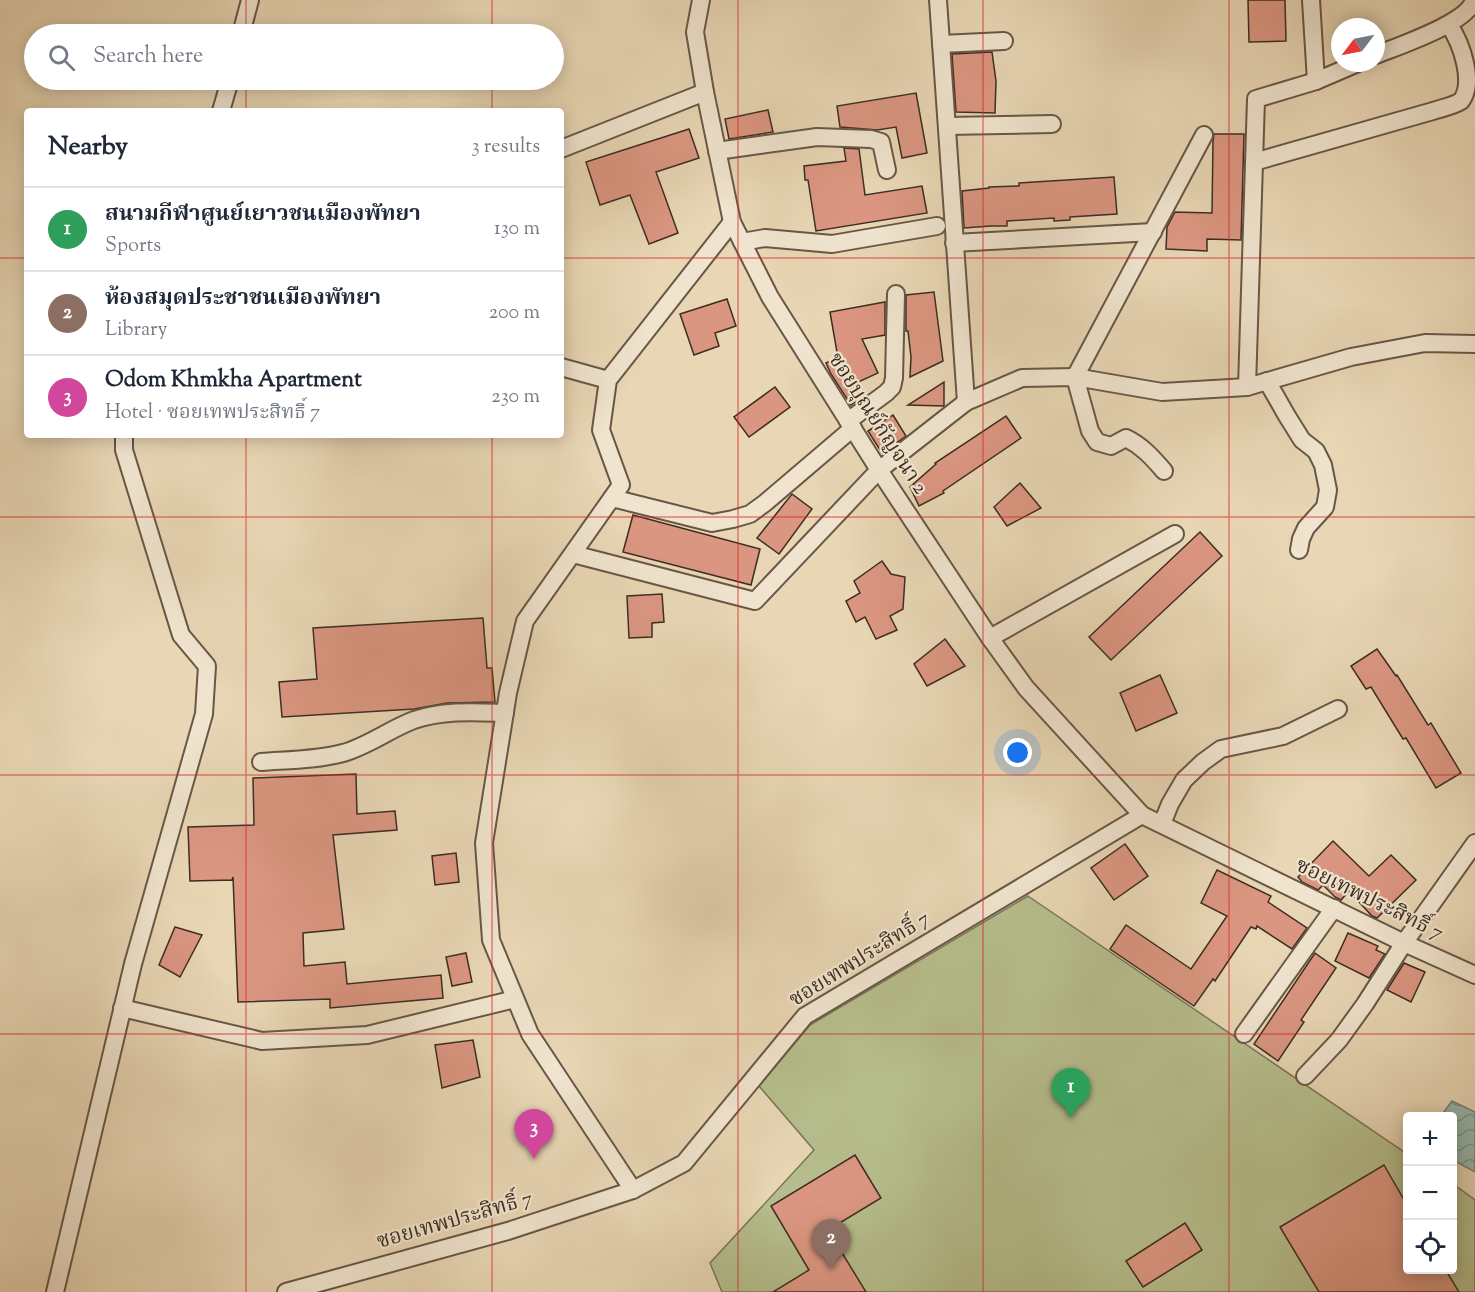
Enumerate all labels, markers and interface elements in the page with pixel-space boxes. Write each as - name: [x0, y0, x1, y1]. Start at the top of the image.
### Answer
- north arrow: [1331, 18, 1385, 72]
- search box: [24, 24, 564, 90]
- icon: search: [45, 41, 78, 74]
- text: Search here: [93, 41, 203, 73]
- text: Nearby: [48, 129, 128, 166]
- text: 3 results: [471, 133, 540, 162]
- text: สนามกีฬาศูนย์เยาวชนเมืองพัทยา: [105, 199, 421, 231]
- text: 1: [64, 215, 71, 244]
- text: 130 m: [494, 215, 540, 244]
- text: Sports: [105, 232, 161, 261]
- text: ห้องสมุดประชาชนเมืองพัทยา: [105, 283, 381, 315]
- text: 2: [63, 299, 72, 328]
- text: 200 m: [489, 299, 540, 328]
- text: Library: [105, 316, 167, 345]
- street label: ซอยบุณย์กัญจนา 2: [820, 347, 934, 501]
- text: Odom Khmkha Apartment: [105, 365, 362, 397]
- text: 3: [63, 383, 72, 412]
- text: 230 m: [491, 383, 540, 412]
- text: Hotel · ซอยเทพประสิทธิ์ 7: [105, 399, 320, 428]
- your location: [1003, 738, 1032, 767]
- street label: ซอยเทพประสิทธิ์ 7: [1290, 849, 1449, 949]
- street label: ซอยเทพประสิทธิ์ 7: [782, 902, 937, 1015]
- pin: 1: [1052, 1068, 1090, 1118]
- pin: 3: [514, 1110, 554, 1159]
- map controls: [1403, 1112, 1457, 1274]
- button: +: [1403, 1112, 1457, 1166]
- button: −: [1403, 1166, 1457, 1220]
- street label: ซอยเทพประสิทธิ์ 7: [373, 1182, 537, 1258]
- pin: 2: [812, 1220, 850, 1269]
- button: locate: [1403, 1220, 1457, 1274]

